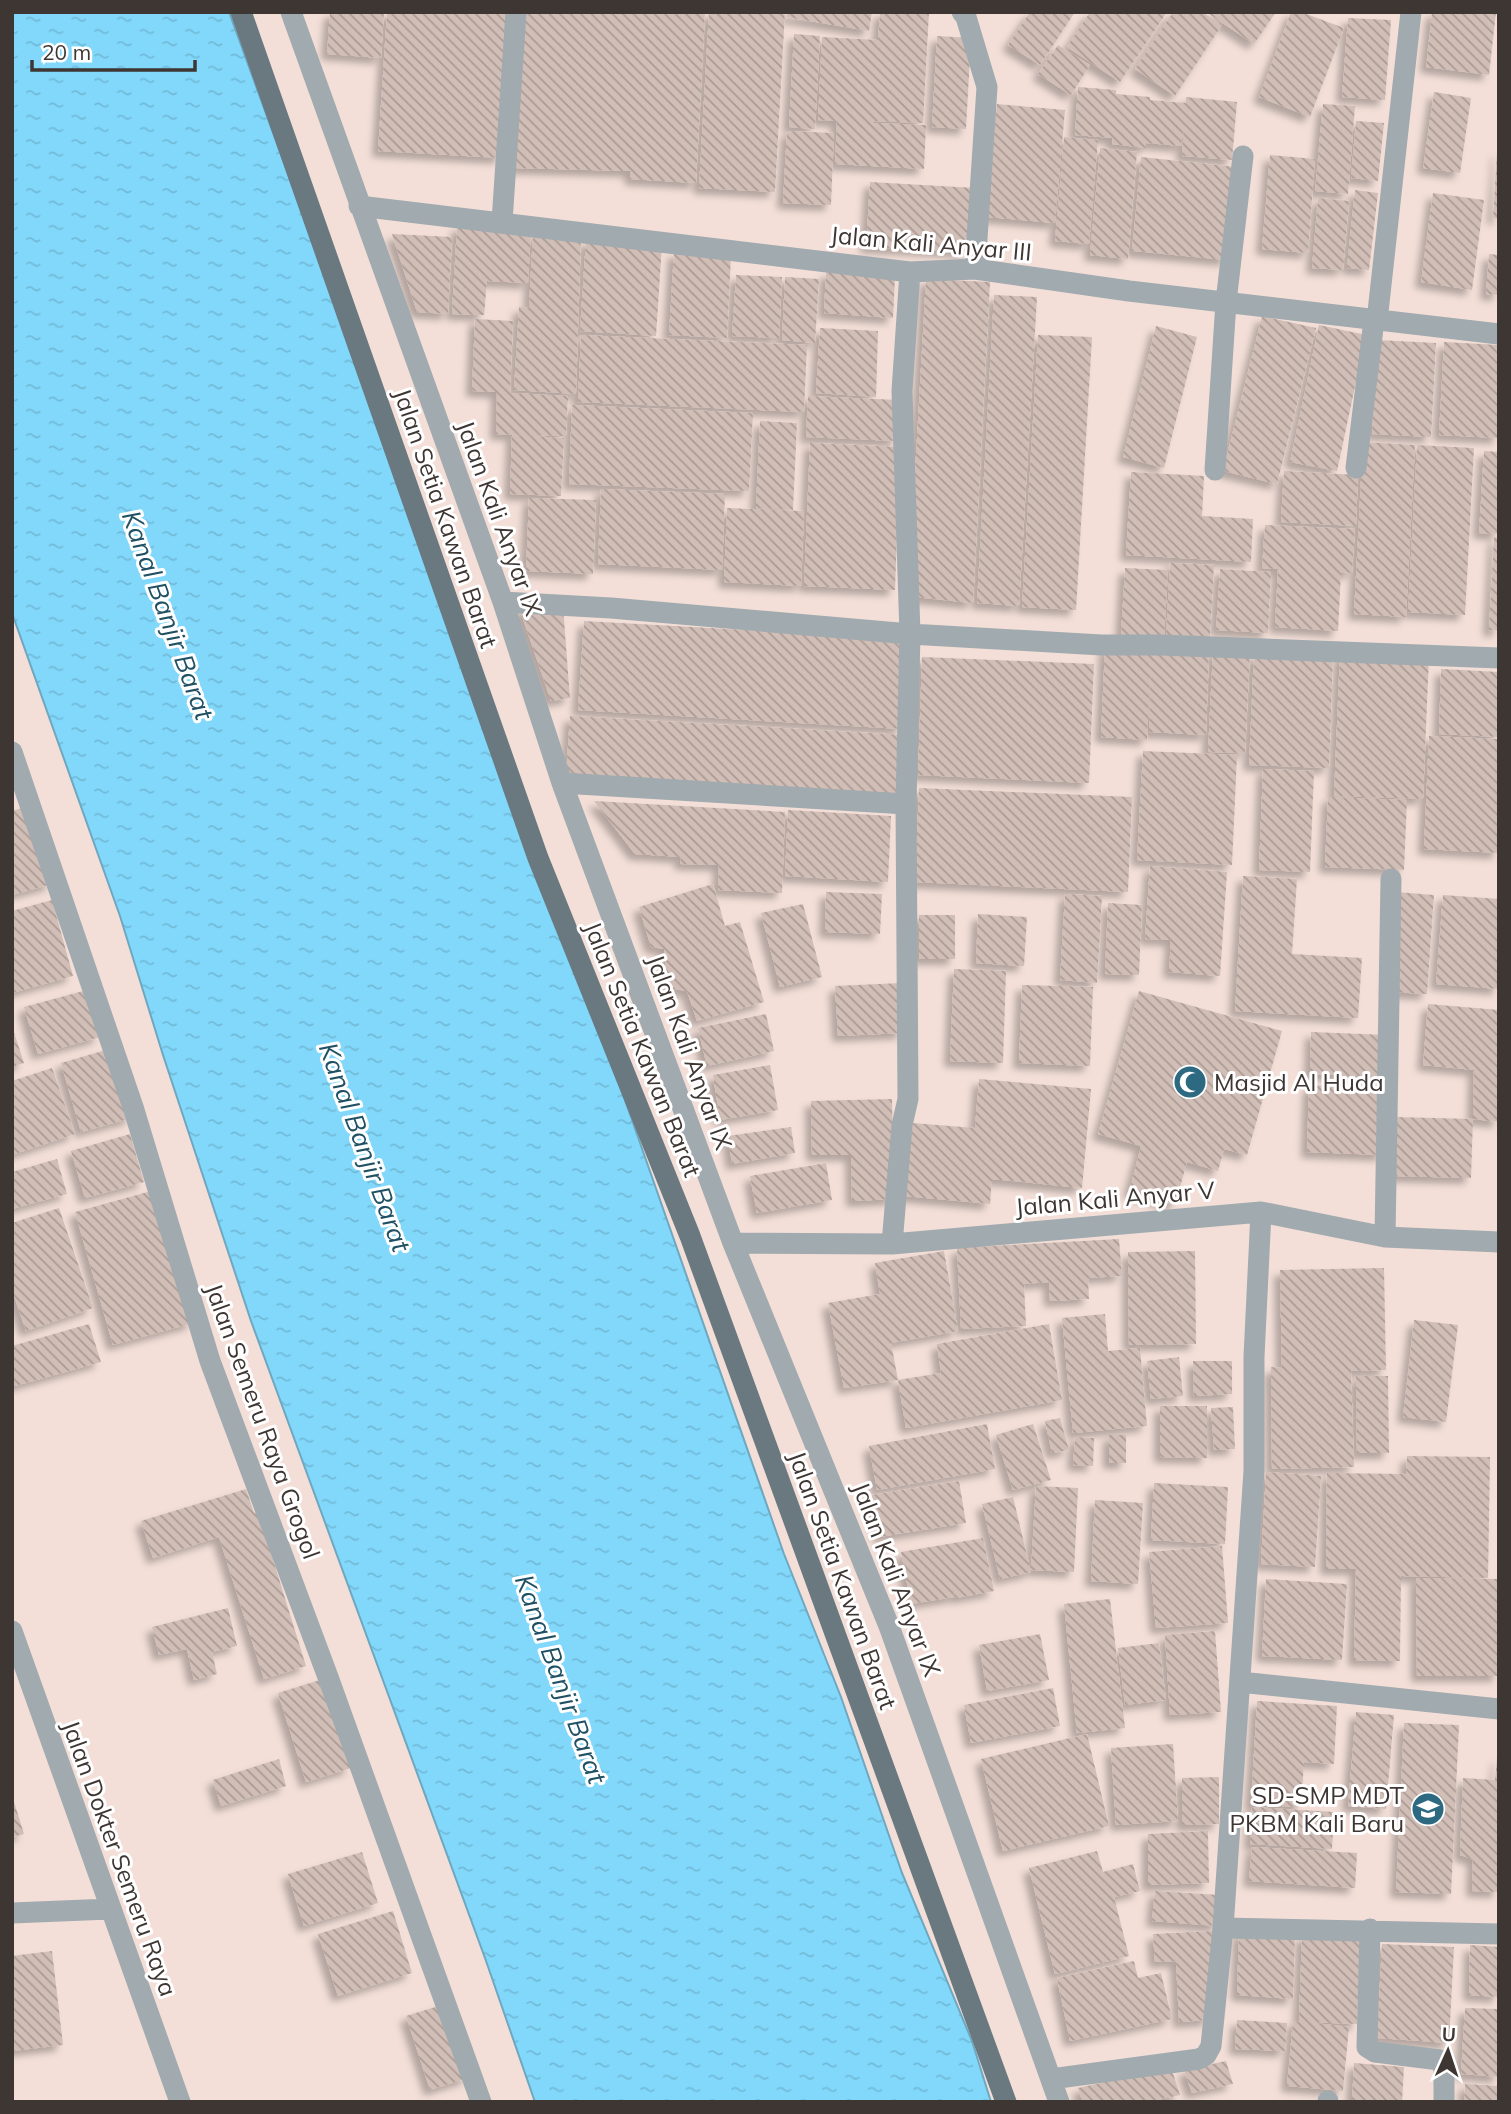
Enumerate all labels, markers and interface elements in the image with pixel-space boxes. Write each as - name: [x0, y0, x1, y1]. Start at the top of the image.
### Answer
- scale bar: [32, 28, 194, 72]
- text: 20 m: [42, 39, 91, 65]
- street label: Jalan Kali Anyar III: [829, 219, 1033, 267]
- street label: Jalan Setia Kawan Barat: [387, 384, 505, 652]
- street label: Jalan Kali Anyar IX: [451, 416, 549, 620]
- water label: Kanal Banjir Barat: [115, 506, 221, 725]
- street label: Jalan Setia Kawan Barat: [578, 917, 708, 1181]
- street label: Jalan Kali Anyar IX: [641, 950, 739, 1154]
- water label: Kanal Banjir Barat: [312, 1038, 418, 1257]
- mosque icon: Masjid Al Huda: [1171, 1063, 1209, 1101]
- place label: Masjid Al Huda: [1214, 1067, 1384, 1097]
- street label: Jalan Kali Anyar V: [1014, 1174, 1216, 1222]
- street label: Jalan Semeru Raya Grogol: [199, 1279, 327, 1563]
- street label: Jalan Setia Kawan Barat: [782, 1447, 904, 1713]
- street label: Jalan Kali Anyar IX: [846, 1478, 948, 1681]
- water label: Kanal Banjir Barat: [508, 1570, 614, 1789]
- street label: Jalan Dokter Semeru Raya: [56, 1716, 184, 2000]
- place label: SD-SMP MDT PKBM Kali Baru: [1229, 1780, 1405, 1838]
- school or university icon: SD-SMP MDT PKBM Kali Baru: [1409, 1790, 1447, 1828]
- north arrow: [1413, 2016, 1483, 2086]
- text: U: [1441, 2022, 1457, 2046]

